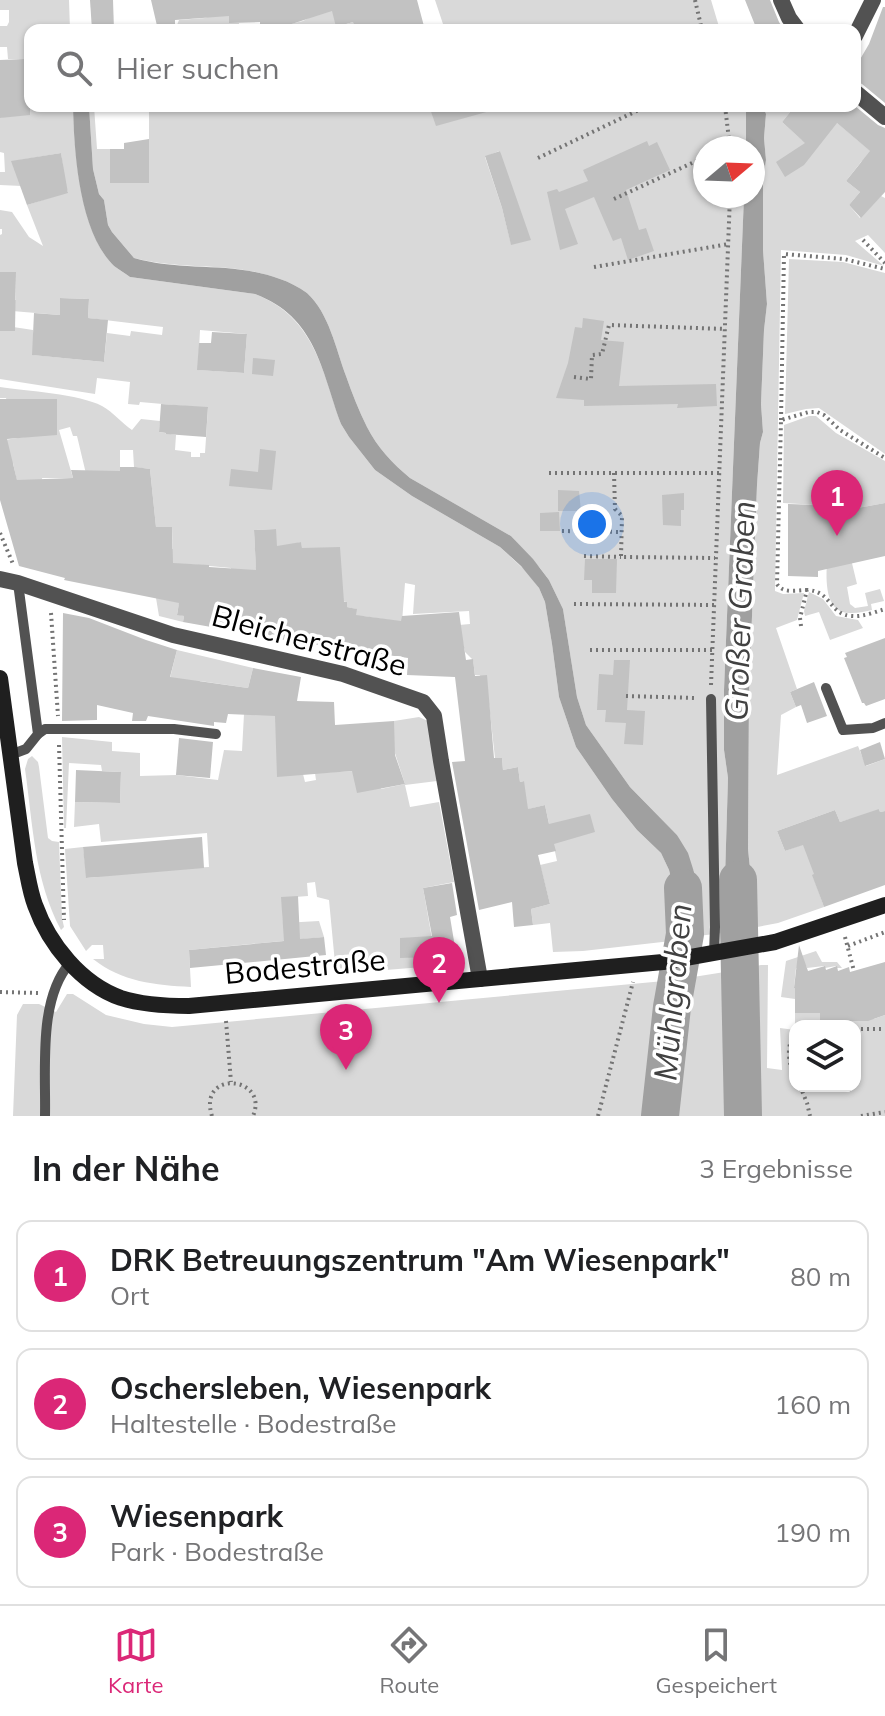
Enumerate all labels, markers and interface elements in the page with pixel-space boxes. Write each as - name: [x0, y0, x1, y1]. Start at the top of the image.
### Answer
- search box: [24, 24, 861, 112]
- icon: search: [52, 46, 96, 90]
- text: Hier suchen: [116, 49, 280, 87]
- north arrow: [693, 136, 765, 208]
- pin: 1: [811, 470, 863, 536]
- water label: Großer Graben: [715, 500, 763, 722]
- your location: [572, 504, 612, 544]
- street label: Bleicherstraße: [208, 596, 411, 684]
- water label: Mühlgraben: [644, 902, 700, 1082]
- pin: 2: [413, 937, 465, 1003]
- street label: Bodestraße: [223, 940, 387, 992]
- pin: 3: [320, 1004, 372, 1070]
- map controls: [789, 1020, 861, 1092]
- button: layers: [789, 1020, 861, 1092]
- text: In der Nähe: [32, 1147, 220, 1190]
- text: 3 Ergebnisse: [699, 1152, 853, 1185]
- text: DRK Betreuungszentrum "Am Wiesenpark": [110, 1241, 730, 1279]
- text: 1: [52, 1260, 68, 1293]
- text: 80 m: [790, 1260, 851, 1293]
- text: Ort: [110, 1279, 149, 1312]
- text: Oschersleben, Wiesenpark: [110, 1369, 491, 1407]
- text: 2: [52, 1388, 68, 1421]
- text: 160 m: [775, 1388, 851, 1421]
- text: Haltestelle · Bodestraße: [110, 1407, 396, 1440]
- text: Wiesenpark: [110, 1497, 283, 1535]
- text: 3: [52, 1516, 68, 1549]
- text: 190 m: [775, 1516, 851, 1549]
- text: Park · Bodestraße: [110, 1535, 324, 1568]
- tab: Karte: [108, 1623, 163, 1699]
- tab: Route: [380, 1623, 439, 1699]
- tab: Gespeichert: [656, 1623, 777, 1699]

